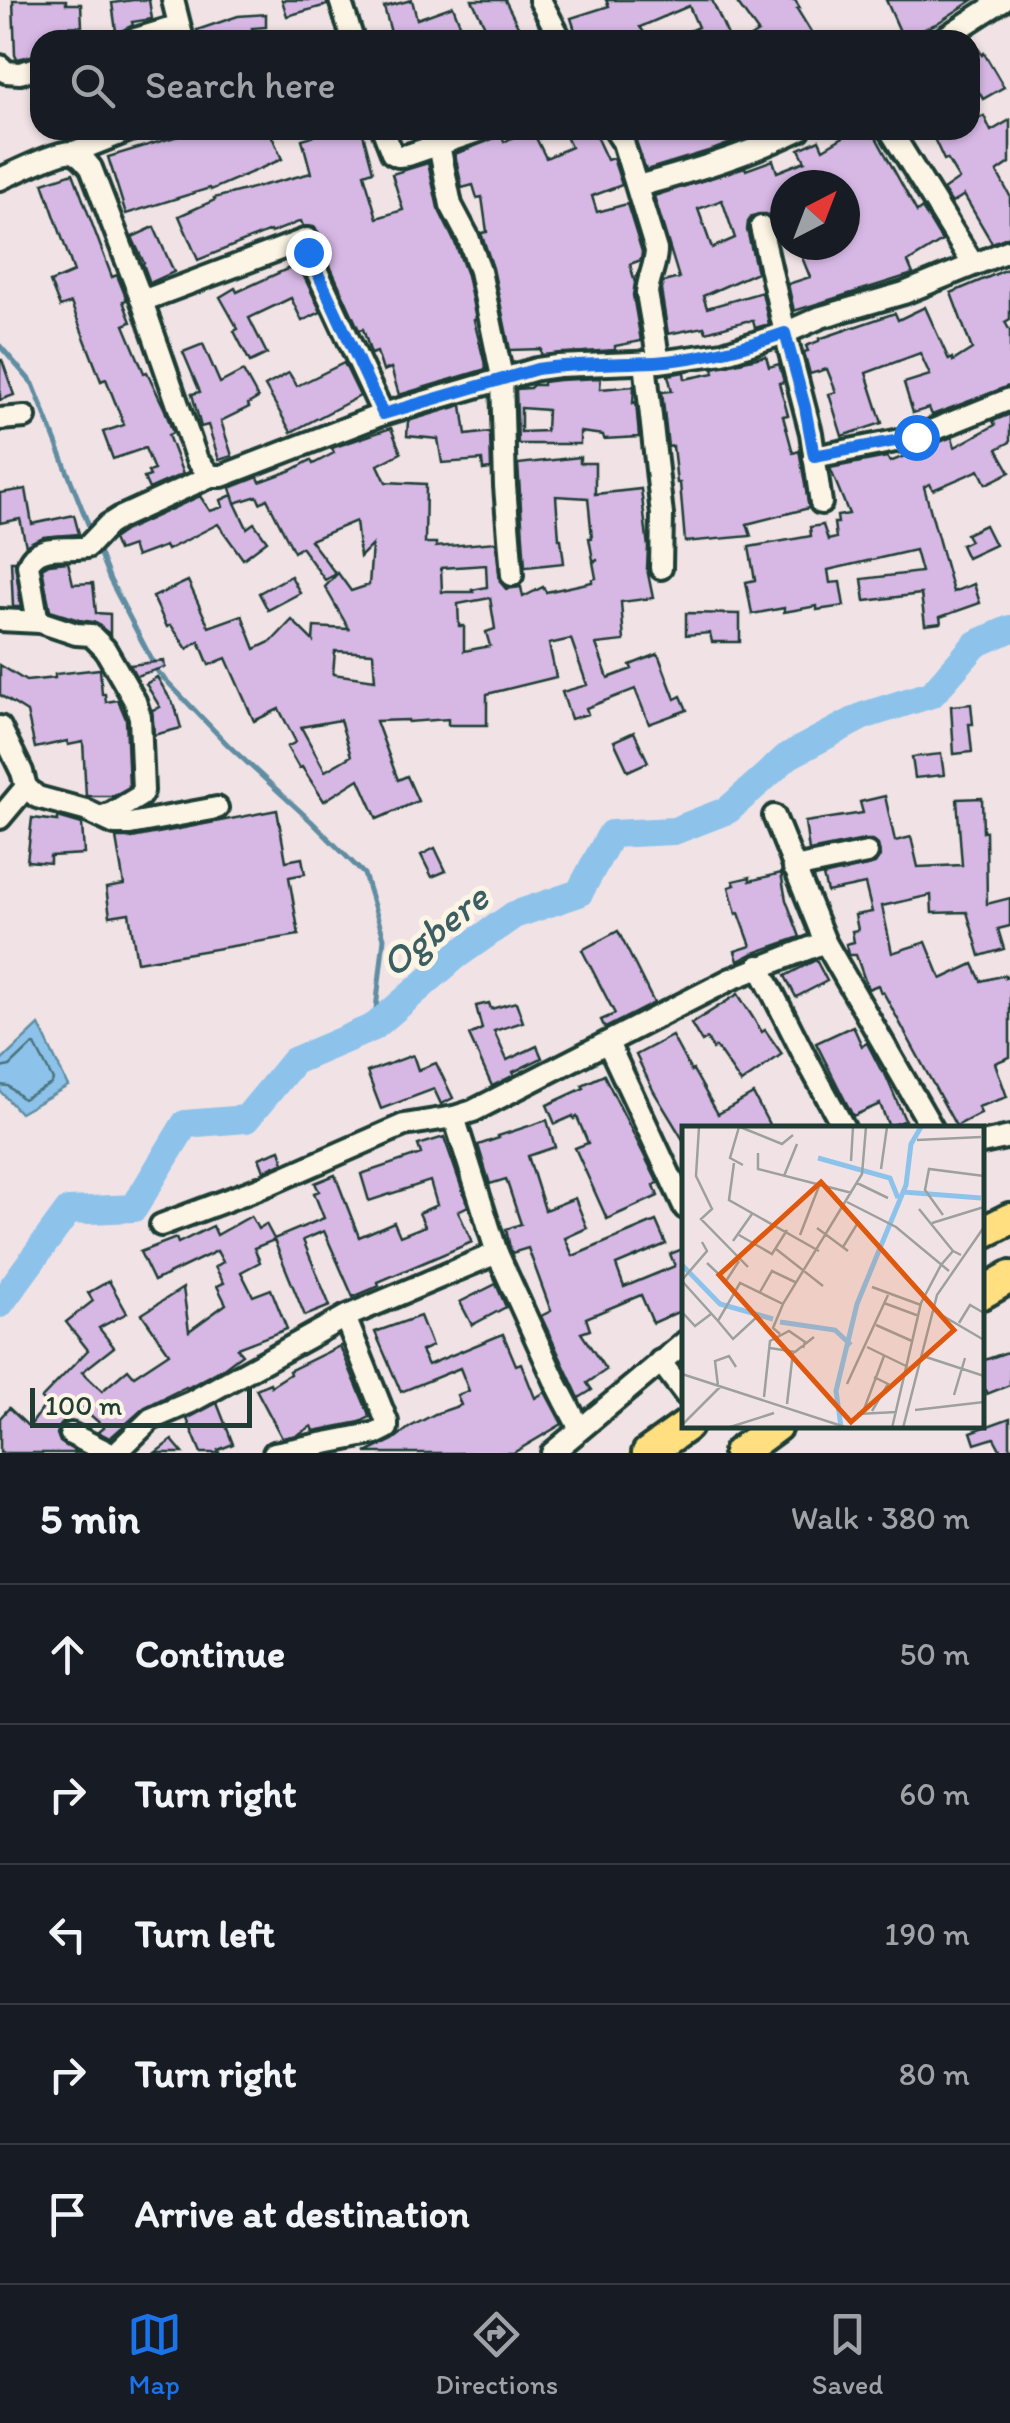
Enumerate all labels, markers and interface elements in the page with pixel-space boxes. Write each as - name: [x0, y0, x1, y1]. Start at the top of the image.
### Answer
- search box: [30, 30, 980, 140]
- icon: search: [65, 58, 120, 113]
- text: Search here: [145, 62, 336, 108]
- north arrow: [770, 170, 860, 260]
- route end: [286, 230, 332, 276]
- route start: [894, 415, 940, 461]
- water label: Ogbere: [370, 872, 499, 987]
- inset map: [682, 1126, 985, 1428]
- scale bar: [30, 1383, 252, 1428]
- text: 100 m: [45, 1388, 122, 1422]
- text: 5 min: [40, 1493, 140, 1544]
- text: Walk · 380 m: [791, 1499, 970, 1537]
- icon: ahead: [40, 1627, 95, 1682]
- text: Continue: [135, 1631, 285, 1677]
- text: 50 m: [899, 1635, 970, 1673]
- icon: right: [40, 1767, 95, 1822]
- text: Turn right: [135, 1771, 297, 1817]
- text: 60 m: [899, 1775, 970, 1813]
- icon: left: [40, 1907, 95, 1962]
- text: Turn left: [135, 1911, 275, 1957]
- text: 190 m: [885, 1915, 970, 1953]
- icon: right: [40, 2047, 95, 2102]
- text: Turn right: [135, 2051, 297, 2097]
- text: 80 m: [899, 2055, 970, 2093]
- icon: arrive: [40, 2187, 95, 2242]
- text: Arrive at destination: [135, 2191, 470, 2237]
- tab: Map: [127, 2307, 182, 2401]
- tab: Directions: [435, 2307, 558, 2401]
- tab: Saved: [812, 2307, 883, 2401]

